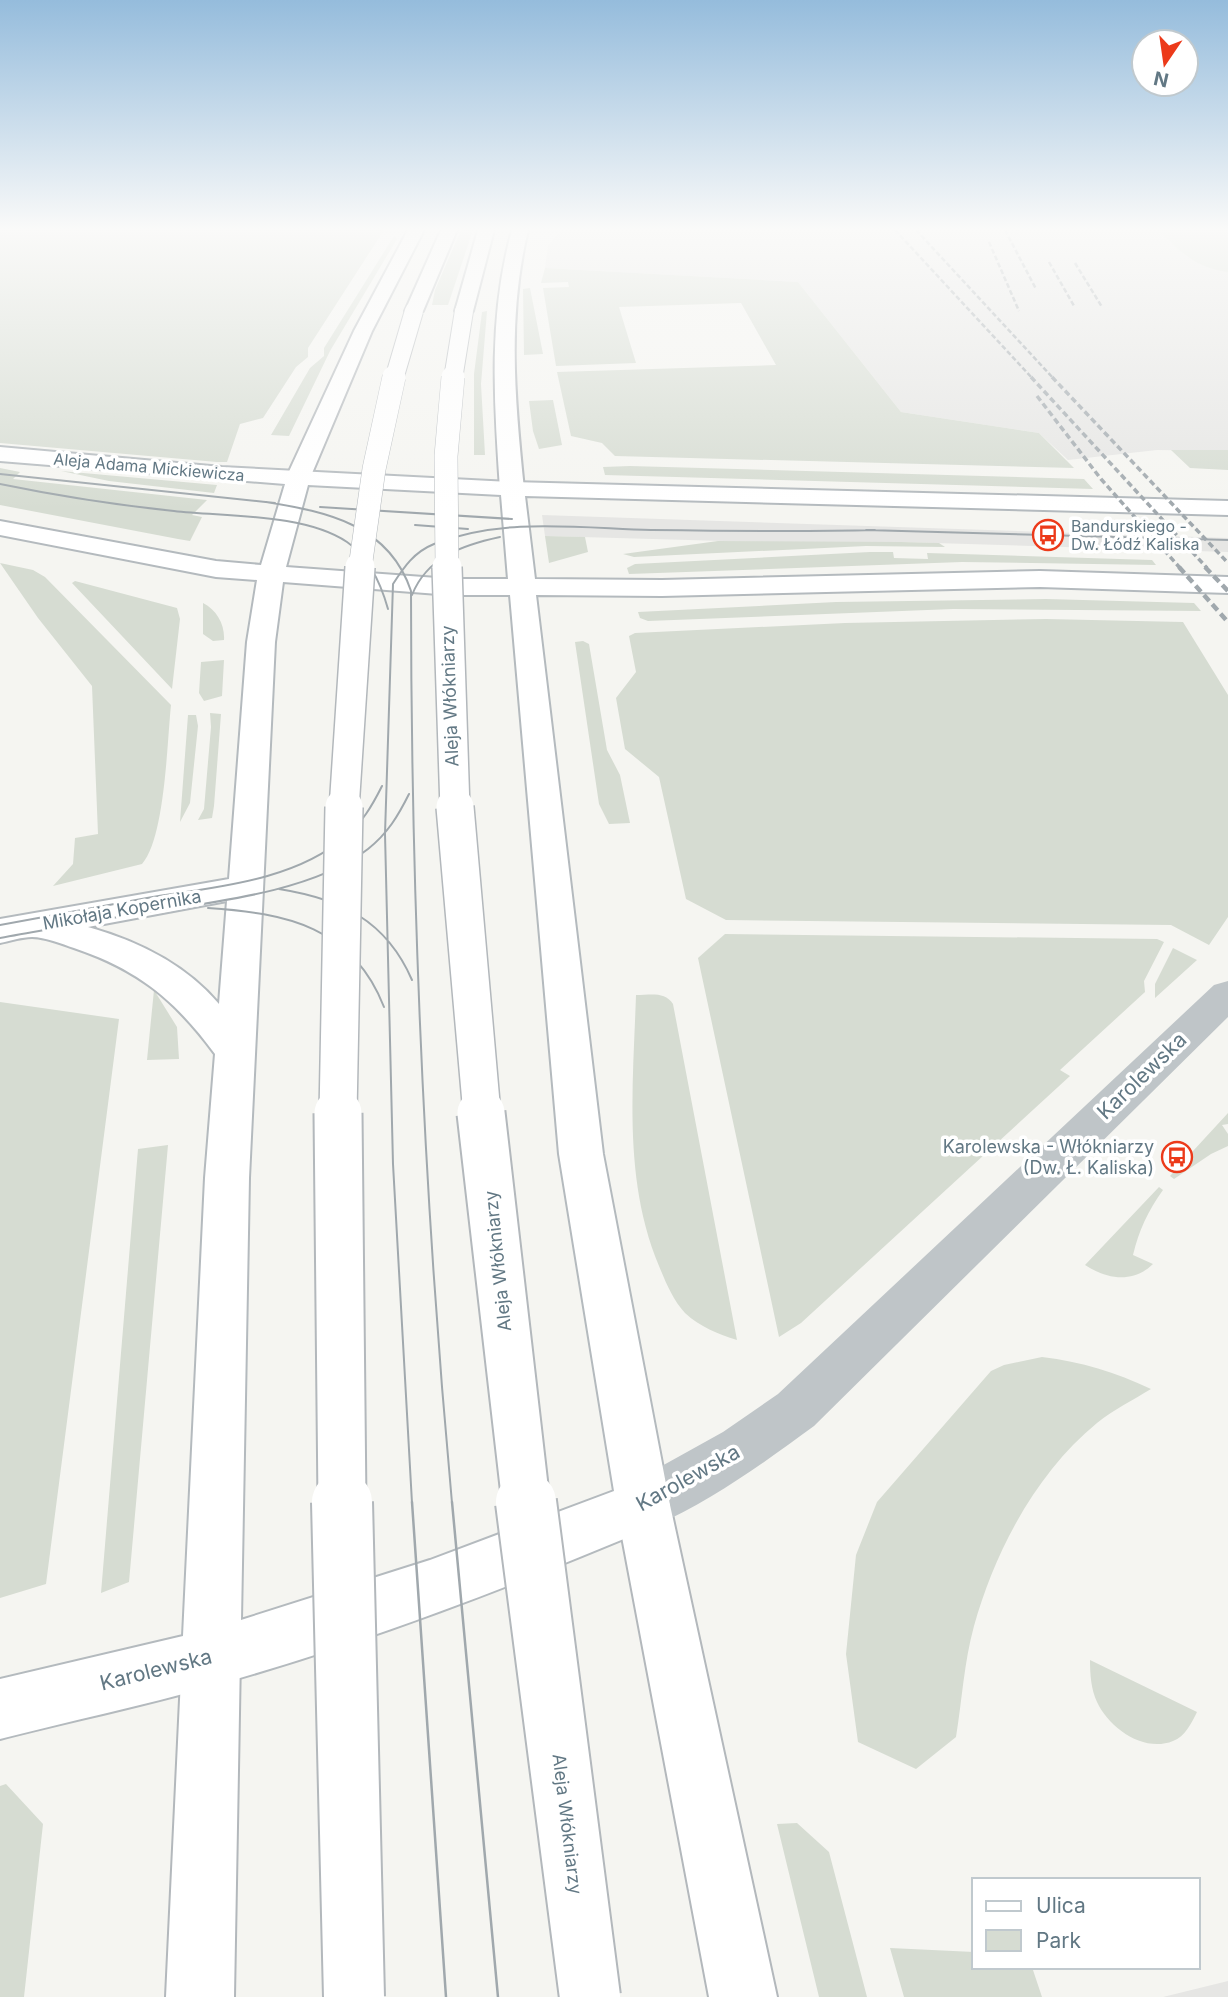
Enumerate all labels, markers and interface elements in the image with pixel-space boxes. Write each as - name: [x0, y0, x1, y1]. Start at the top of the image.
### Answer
- north arrow: [1130, 28, 1200, 98]
- text: N: [1152, 66, 1171, 92]
- street label: Aleja Adama Mickiewicza: [53, 449, 245, 485]
- place label: Bandurskiego - Dw. Łódź Kaliska: [1071, 516, 1200, 554]
- bus stop icon: Bandurskiego - Dw. Łódź Kaliska: [1031, 518, 1065, 552]
- street label: Aleja Włókniarzy: [437, 625, 462, 767]
- street label: Mikołaja Kopernika: [41, 885, 203, 934]
- street label: Karolewska: [1092, 1027, 1192, 1124]
- place label: Karolewska - Włókniarzy (Dw. Ł. Kaliska): [943, 1136, 1154, 1178]
- bus stop icon: Karolewska - Włókniarzy (Dw. Ł. Kaliska): [1160, 1140, 1194, 1174]
- street label: Aleja Włókniarzy: [480, 1190, 515, 1333]
- street label: Karolewska: [632, 1439, 744, 1516]
- street label: Karolewska: [97, 1644, 214, 1696]
- street label: Aleja Włókniarzy: [548, 1752, 587, 1895]
- legend: [972, 1878, 1200, 1969]
- text: Ulica: [1036, 1893, 1086, 1918]
- text: Park: [1036, 1928, 1081, 1953]

